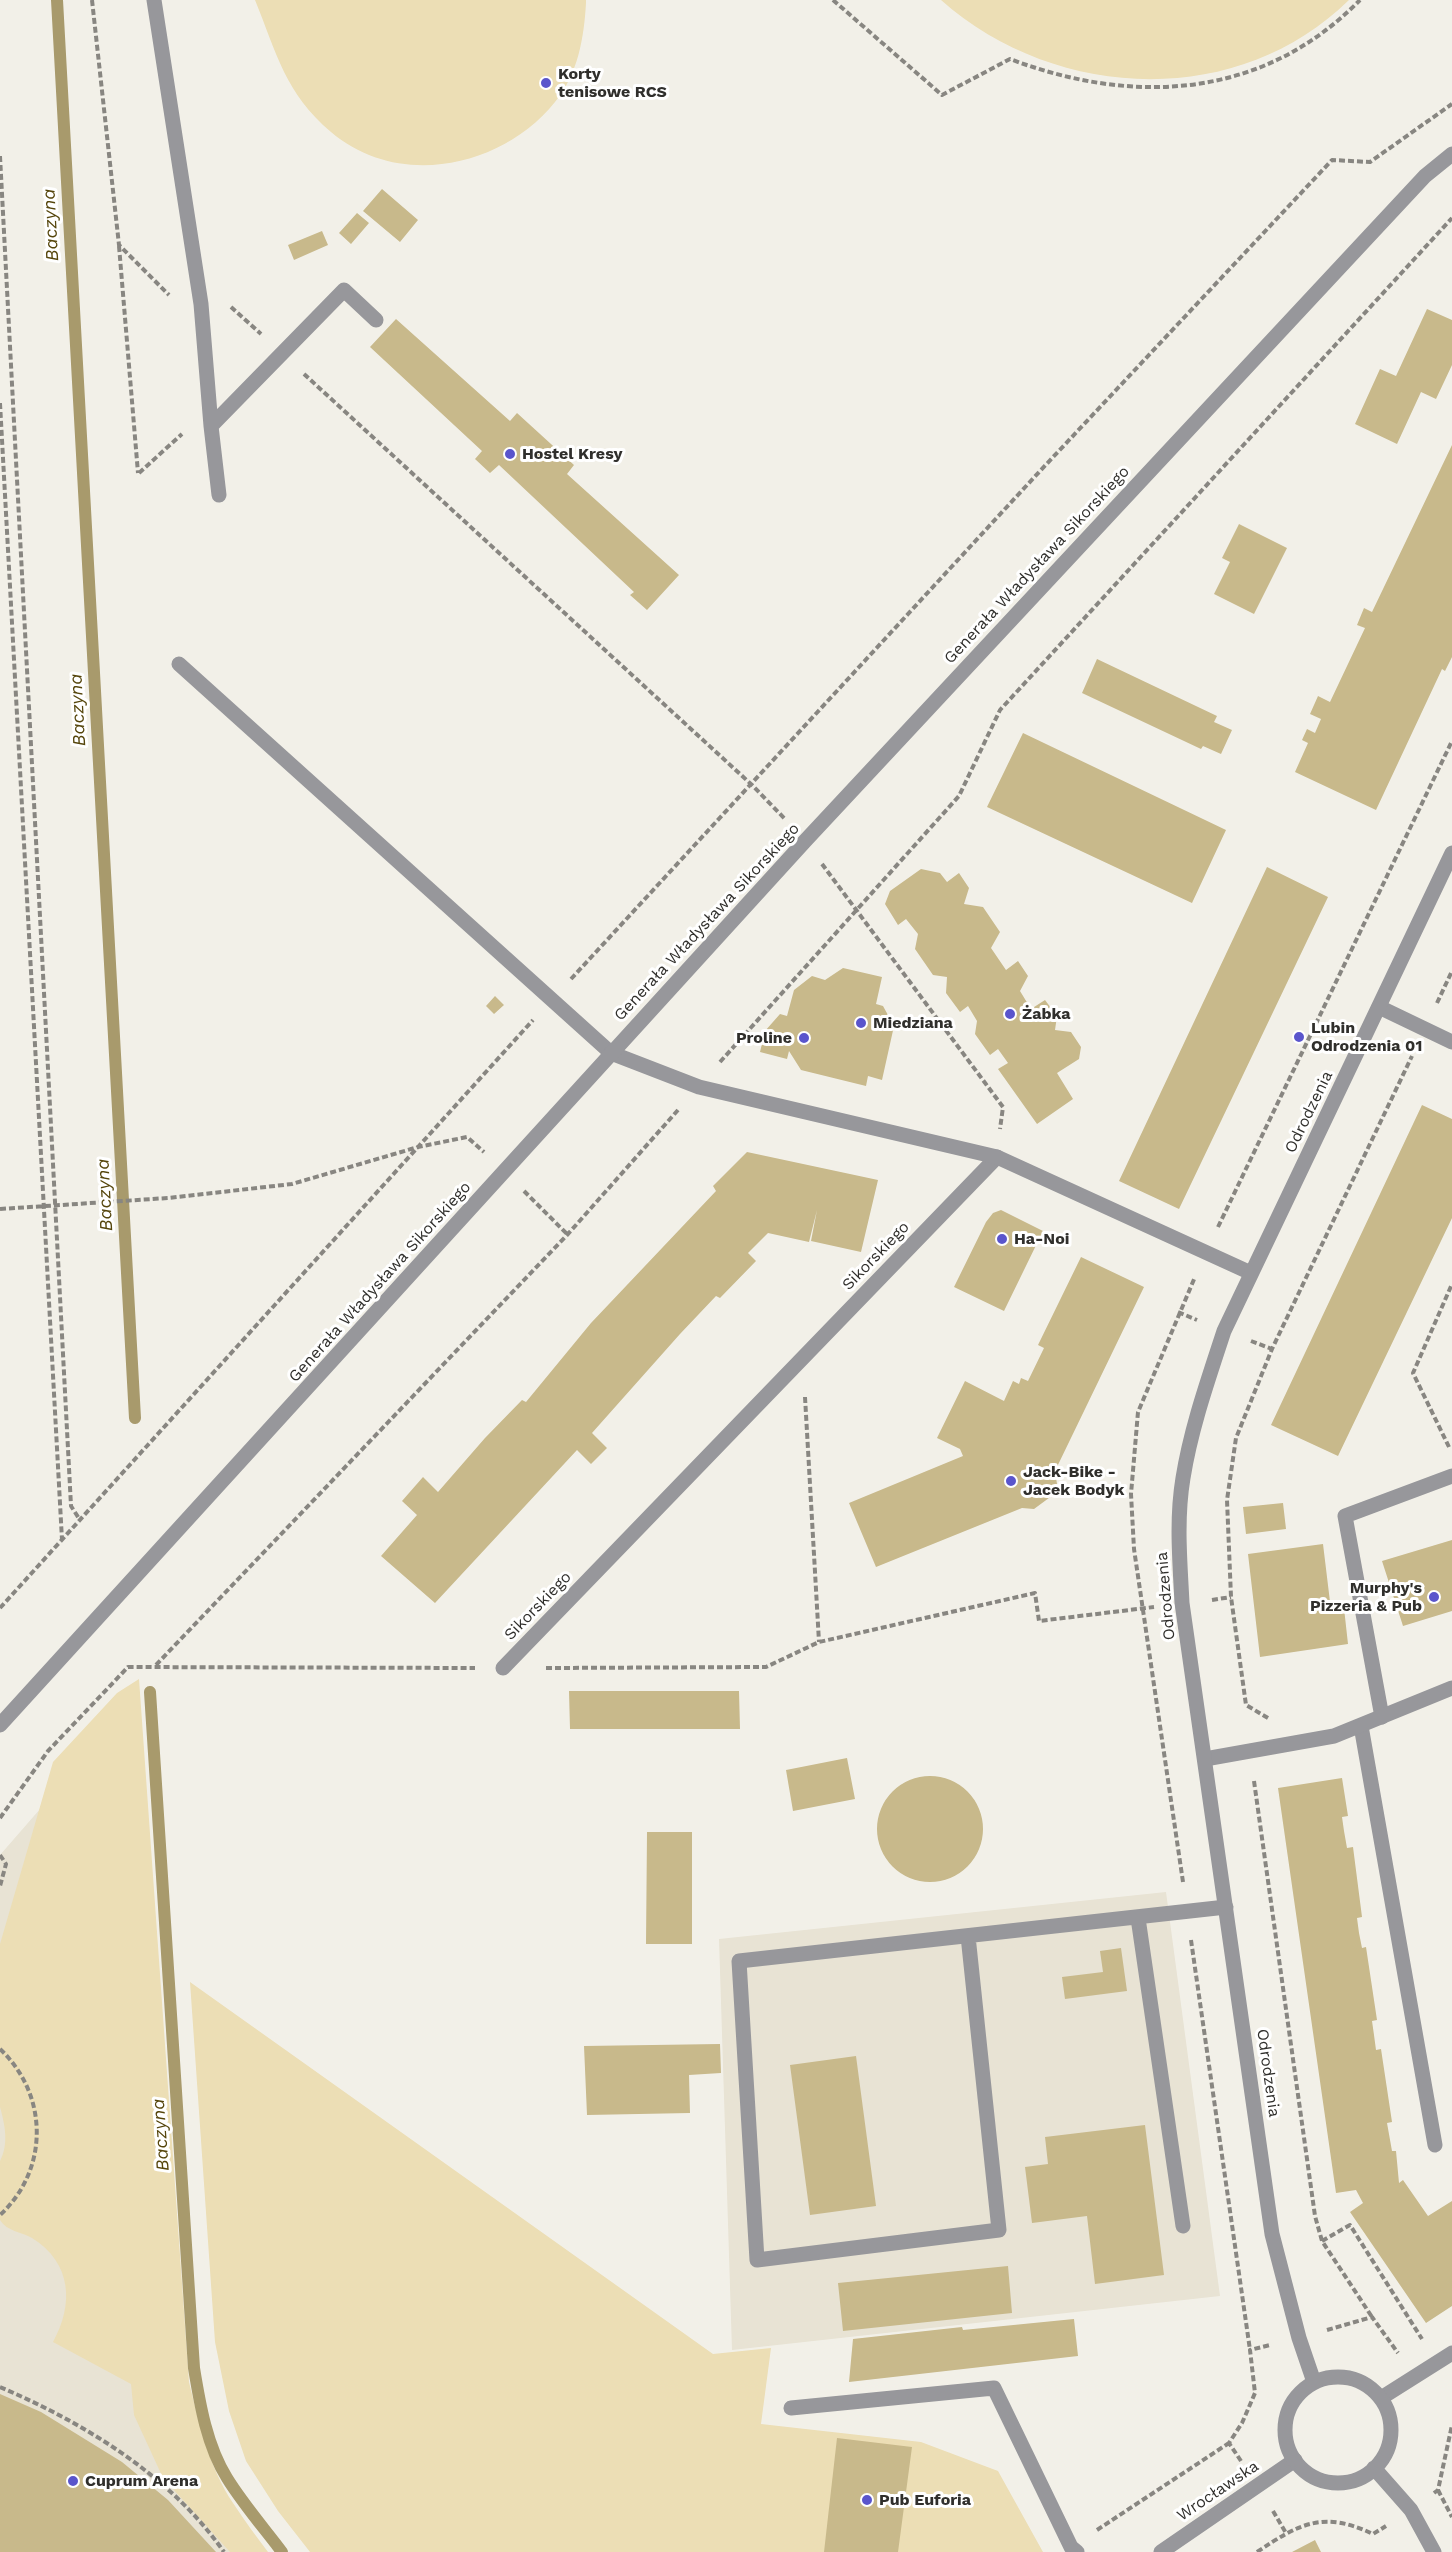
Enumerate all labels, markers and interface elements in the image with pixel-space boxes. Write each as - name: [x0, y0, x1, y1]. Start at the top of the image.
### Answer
- place label: Korty tenisowe RCS: [558, 64, 667, 102]
- marker: Korty tenisowe RCS: [539, 76, 553, 90]
- water label: Baczyna: [38, 188, 64, 262]
- place label: Hostel Kresy: [522, 444, 622, 464]
- marker: Hostel Kresy: [503, 447, 517, 461]
- street label: Generała Władysława Sikorskiego: [940, 462, 1134, 668]
- water label: Baczyna: [65, 673, 91, 747]
- street label: Generała Władysława Sikorskiego: [610, 819, 804, 1025]
- place label: Żabka: [1022, 1004, 1071, 1024]
- marker: Żabka: [1003, 1007, 1017, 1021]
- place label: Miedziana: [873, 1013, 953, 1033]
- marker: Miedziana: [854, 1016, 868, 1030]
- place label: Lubin Odrodzenia 01: [1311, 1018, 1422, 1056]
- place label: Proline: [736, 1028, 792, 1048]
- marker: Lubin Odrodzenia 01: [1292, 1030, 1306, 1044]
- marker: Proline: [797, 1031, 811, 1045]
- street label: Odrodzenia: [1281, 1068, 1337, 1156]
- water label: Baczyna: [92, 1158, 118, 1232]
- street label: Generała Władysława Sikorskiego: [285, 1178, 475, 1386]
- street label: Sikorskiego: [838, 1218, 914, 1294]
- place label: Ha-Noi: [1014, 1229, 1069, 1249]
- marker: Ha-Noi: [995, 1232, 1009, 1246]
- place label: Jack-Bike - Jacek Bodyk: [1023, 1462, 1124, 1500]
- marker: Jack-Bike - Jacek Bodyk: [1004, 1474, 1018, 1488]
- street label: Odrodzenia: [1153, 1551, 1179, 1641]
- street label: Sikorskiego: [500, 1568, 576, 1644]
- place label: Murphy's Pizzeria & Pub: [1310, 1578, 1422, 1616]
- marker: Murphy's Pizzeria & Pub: [1427, 1590, 1441, 1604]
- street label: Odrodzenia: [1252, 2028, 1284, 2118]
- water label: Baczyna: [148, 2098, 174, 2172]
- street label: Wrocławska: [1174, 2457, 1262, 2525]
- place label: Cuprum Arena: [85, 2471, 198, 2491]
- marker: Cuprum Arena: [66, 2474, 80, 2488]
- place label: Pub Euforia: [879, 2490, 971, 2510]
- marker: Pub Euforia: [860, 2493, 874, 2507]

